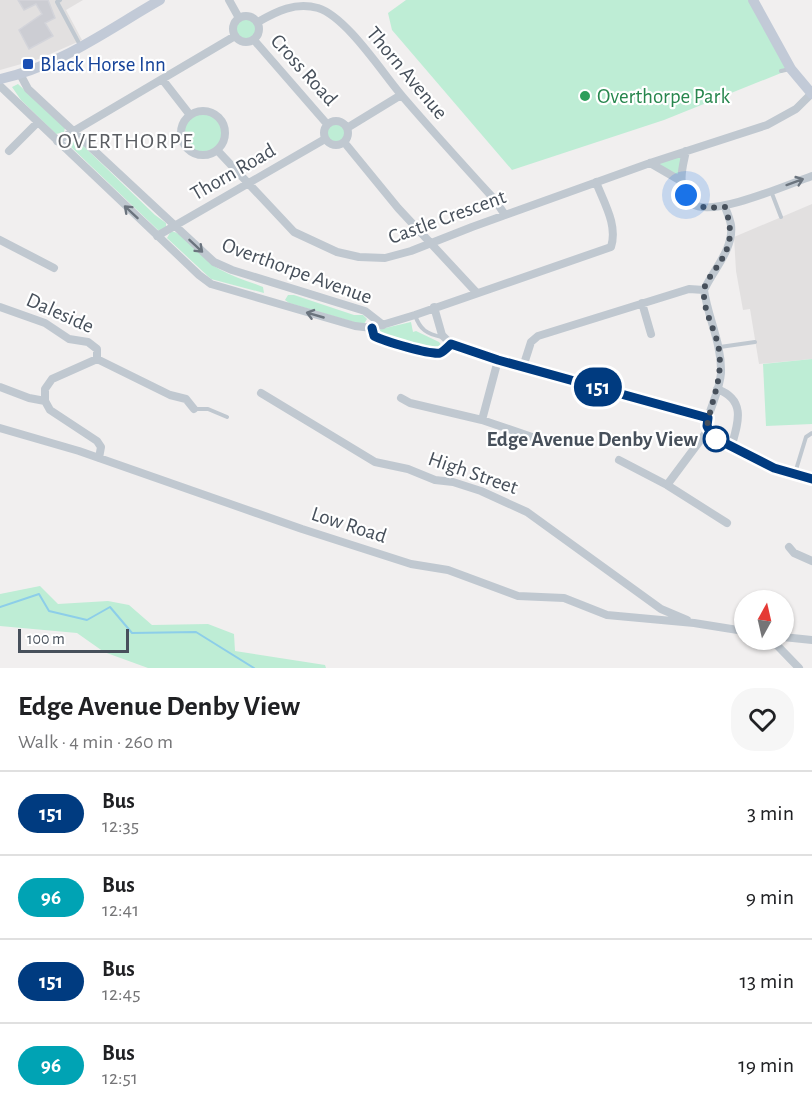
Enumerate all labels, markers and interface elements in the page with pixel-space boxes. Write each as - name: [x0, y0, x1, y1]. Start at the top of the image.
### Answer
- street label: Thorn Avenue: [363, 23, 451, 123]
- street label: Cross Road: [267, 30, 341, 110]
- place label: Black Horse Inn: [40, 54, 166, 75]
- marker: Black Horse Inn: [21, 57, 35, 71]
- place label: Overthorpe Park: [597, 86, 730, 107]
- marker: Overthorpe Park: [578, 89, 592, 103]
- district label: OVERTHORPE: [58, 130, 194, 152]
- street label: Thorn Road: [187, 139, 279, 205]
- one-way arrow: [785, 175, 804, 186]
- your location: [671, 180, 701, 210]
- street label: Castle Crescent: [385, 186, 509, 248]
- one-way arrow: [124, 204, 139, 219]
- street label: Overthorpe Avenue: [219, 234, 375, 308]
- one-way arrow: [189, 239, 204, 253]
- street label: Daleside: [23, 289, 97, 337]
- one-way arrow: [306, 309, 325, 320]
- line badge: 151: [564, 368, 632, 406]
- text: 151: [586, 377, 610, 398]
- marker: Edge Avenue Denby View: [703, 426, 729, 452]
- place label: Edge Avenue Denby View: [487, 429, 698, 450]
- street label: High Street: [425, 448, 521, 498]
- street label: Low Road: [309, 503, 389, 547]
- north arrow: [734, 590, 794, 650]
- map controls: [734, 590, 794, 650]
- scale bar: [18, 626, 129, 654]
- text: 100 m: [27, 631, 65, 647]
- button: heart: [731, 688, 794, 751]
- text: Edge Avenue Denby View: [18, 693, 300, 721]
- text: Walk · 4 min · 260 m: [18, 732, 173, 752]
- text: Bus: [102, 790, 135, 812]
- text: 3 min: [747, 802, 794, 824]
- text: 151: [39, 803, 63, 824]
- text: 12:35: [102, 816, 139, 836]
- text: Bus: [102, 874, 135, 896]
- text: 9 min: [746, 886, 794, 908]
- text: 96: [41, 887, 61, 908]
- text: 12:41: [102, 900, 139, 920]
- text: Bus: [102, 958, 135, 980]
- text: 13 min: [739, 970, 794, 992]
- text: 151: [39, 971, 63, 992]
- text: 12:45: [102, 984, 141, 1004]
- text: Bus: [102, 1042, 135, 1064]
- text: 19 min: [738, 1054, 794, 1076]
- text: 96: [41, 1055, 61, 1076]
- text: 12:51: [102, 1068, 138, 1088]

